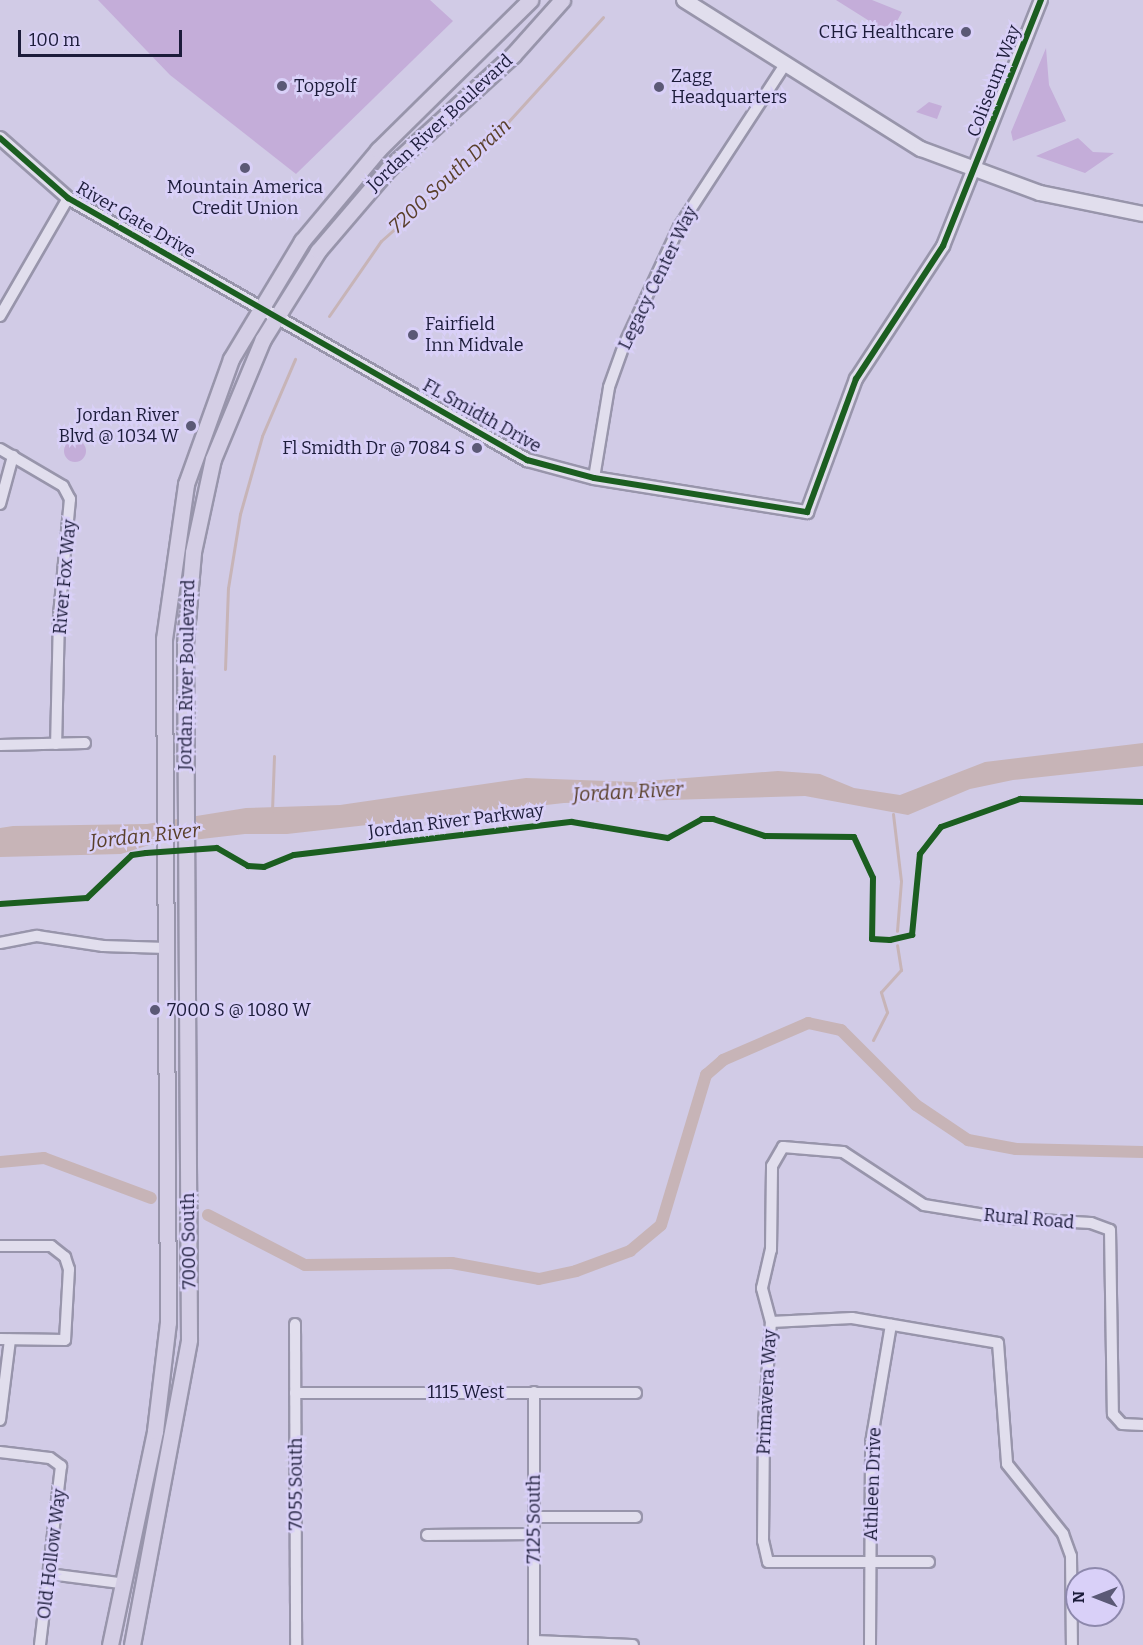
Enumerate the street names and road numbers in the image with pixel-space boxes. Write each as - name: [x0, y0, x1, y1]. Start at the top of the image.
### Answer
- street label: Coliseum Way: [963, 22, 1025, 140]
- street label: Jordan River Boulevard: [363, 50, 517, 196]
- street label: River Gate Drive: [73, 177, 199, 263]
- street label: Legacy Center Way: [614, 203, 702, 353]
- street label: FL Smidth Drive: [419, 375, 545, 457]
- street label: River Fox Way: [49, 519, 81, 635]
- street label: Jordan River Boulevard: [175, 579, 199, 771]
- street label: Jordan River Parkway: [367, 800, 545, 842]
- street label: 7000 South: [177, 1193, 201, 1289]
- street label: Rural Road: [983, 1204, 1075, 1234]
- street label: Primavera Way: [753, 1329, 781, 1455]
- street label: 1115 West: [427, 1381, 505, 1403]
- street label: Athleen Drive: [860, 1427, 886, 1541]
- street label: 7055 South: [285, 1438, 307, 1530]
- street label: 7125 South: [523, 1474, 545, 1564]
- street label: Old Hollow Way: [33, 1488, 71, 1620]

